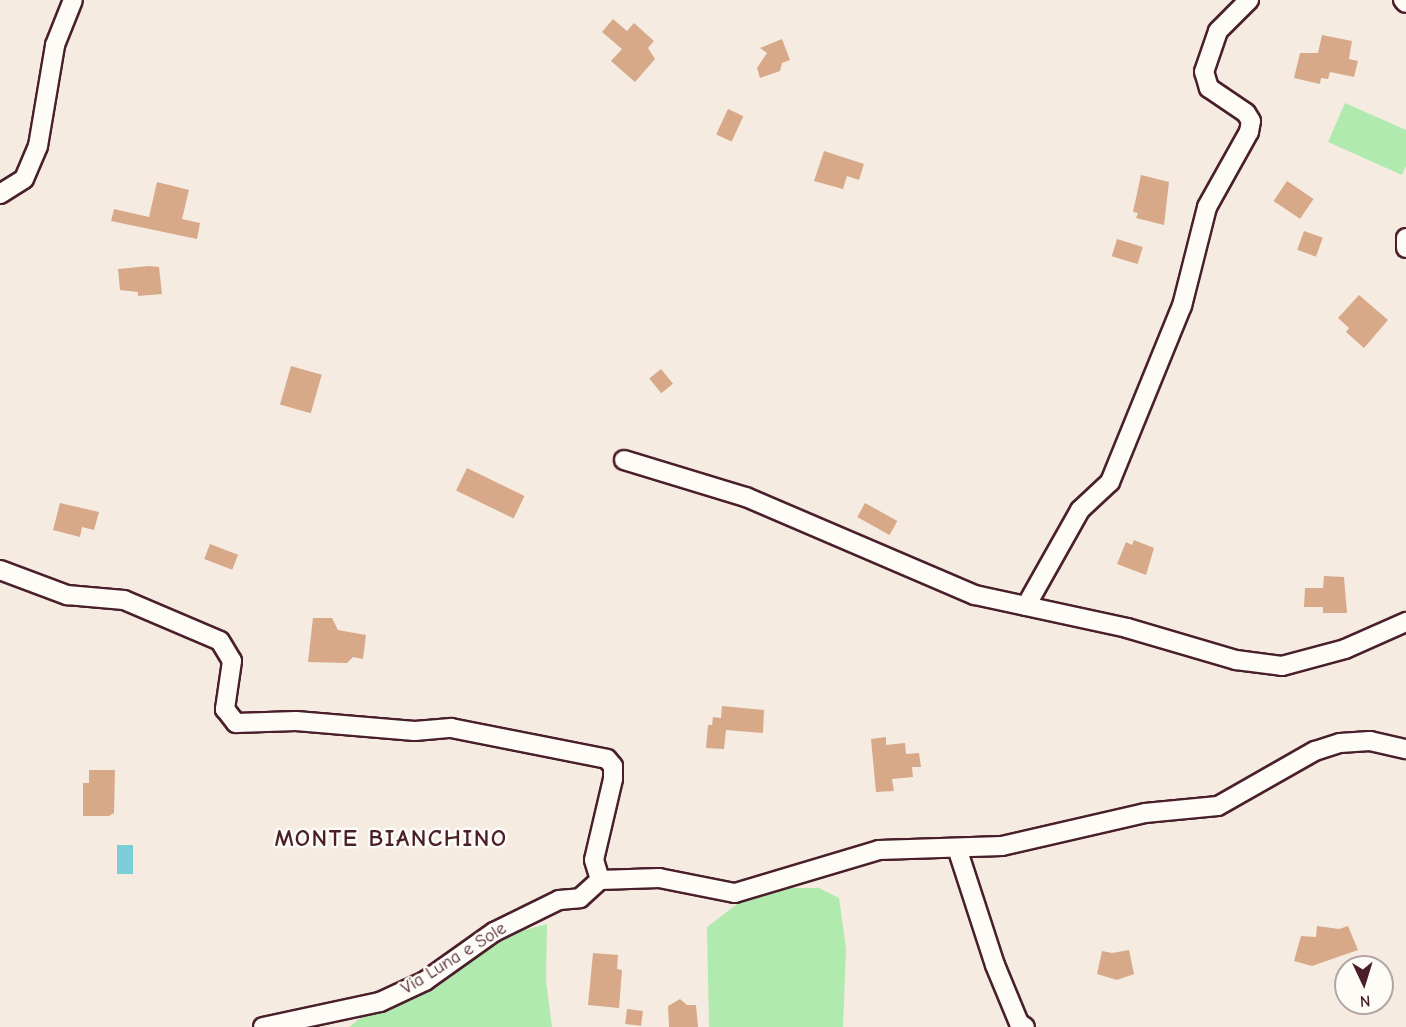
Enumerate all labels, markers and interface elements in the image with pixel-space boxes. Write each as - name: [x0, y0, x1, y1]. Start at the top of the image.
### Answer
- district label: MONTE BIANCHINO: [274, 825, 508, 853]
- street label: Via Luna e Sole: [398, 918, 510, 1000]
- north arrow: [1334, 955, 1394, 1015]
- text: N: [1359, 992, 1371, 1010]

